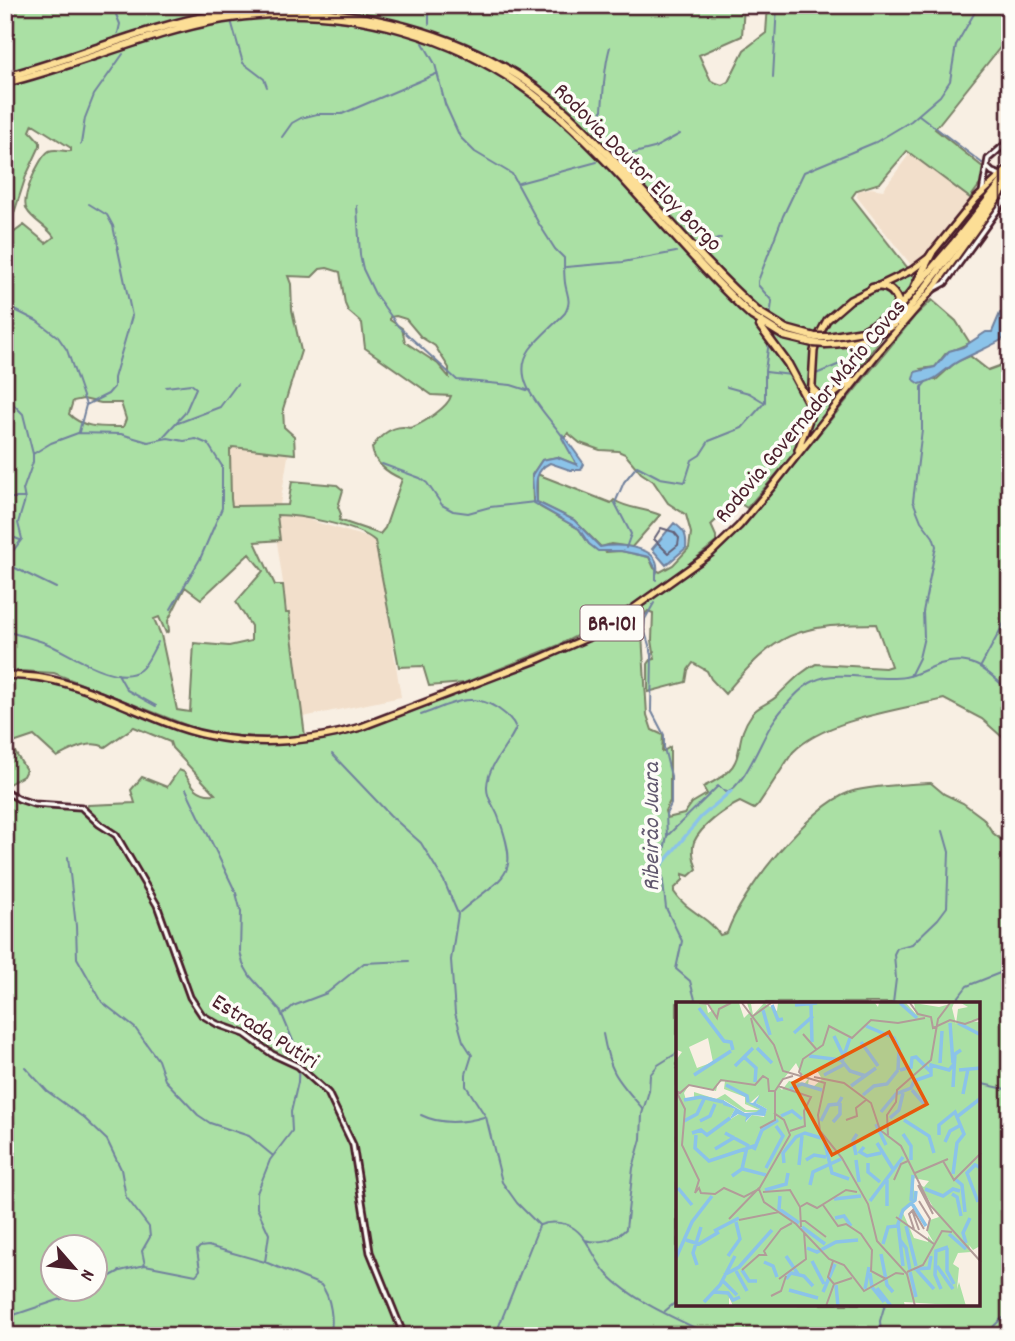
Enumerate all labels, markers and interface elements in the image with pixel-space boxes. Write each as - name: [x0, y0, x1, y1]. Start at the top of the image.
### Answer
- street label: Rodovia Doutor Eloy Borgo: [544, 76, 729, 261]
- street label: Rodovia Governador Mário Covas: [708, 293, 915, 531]
- road number: BR-101: [580, 606, 644, 640]
- water label: Ribeirão Juara: [636, 761, 670, 891]
- street label: Estrada Putiri: [204, 987, 324, 1079]
- inset map: [676, 1002, 980, 1306]
- north arrow: [38, 1232, 108, 1302]
- text: N: [72, 1264, 100, 1285]

